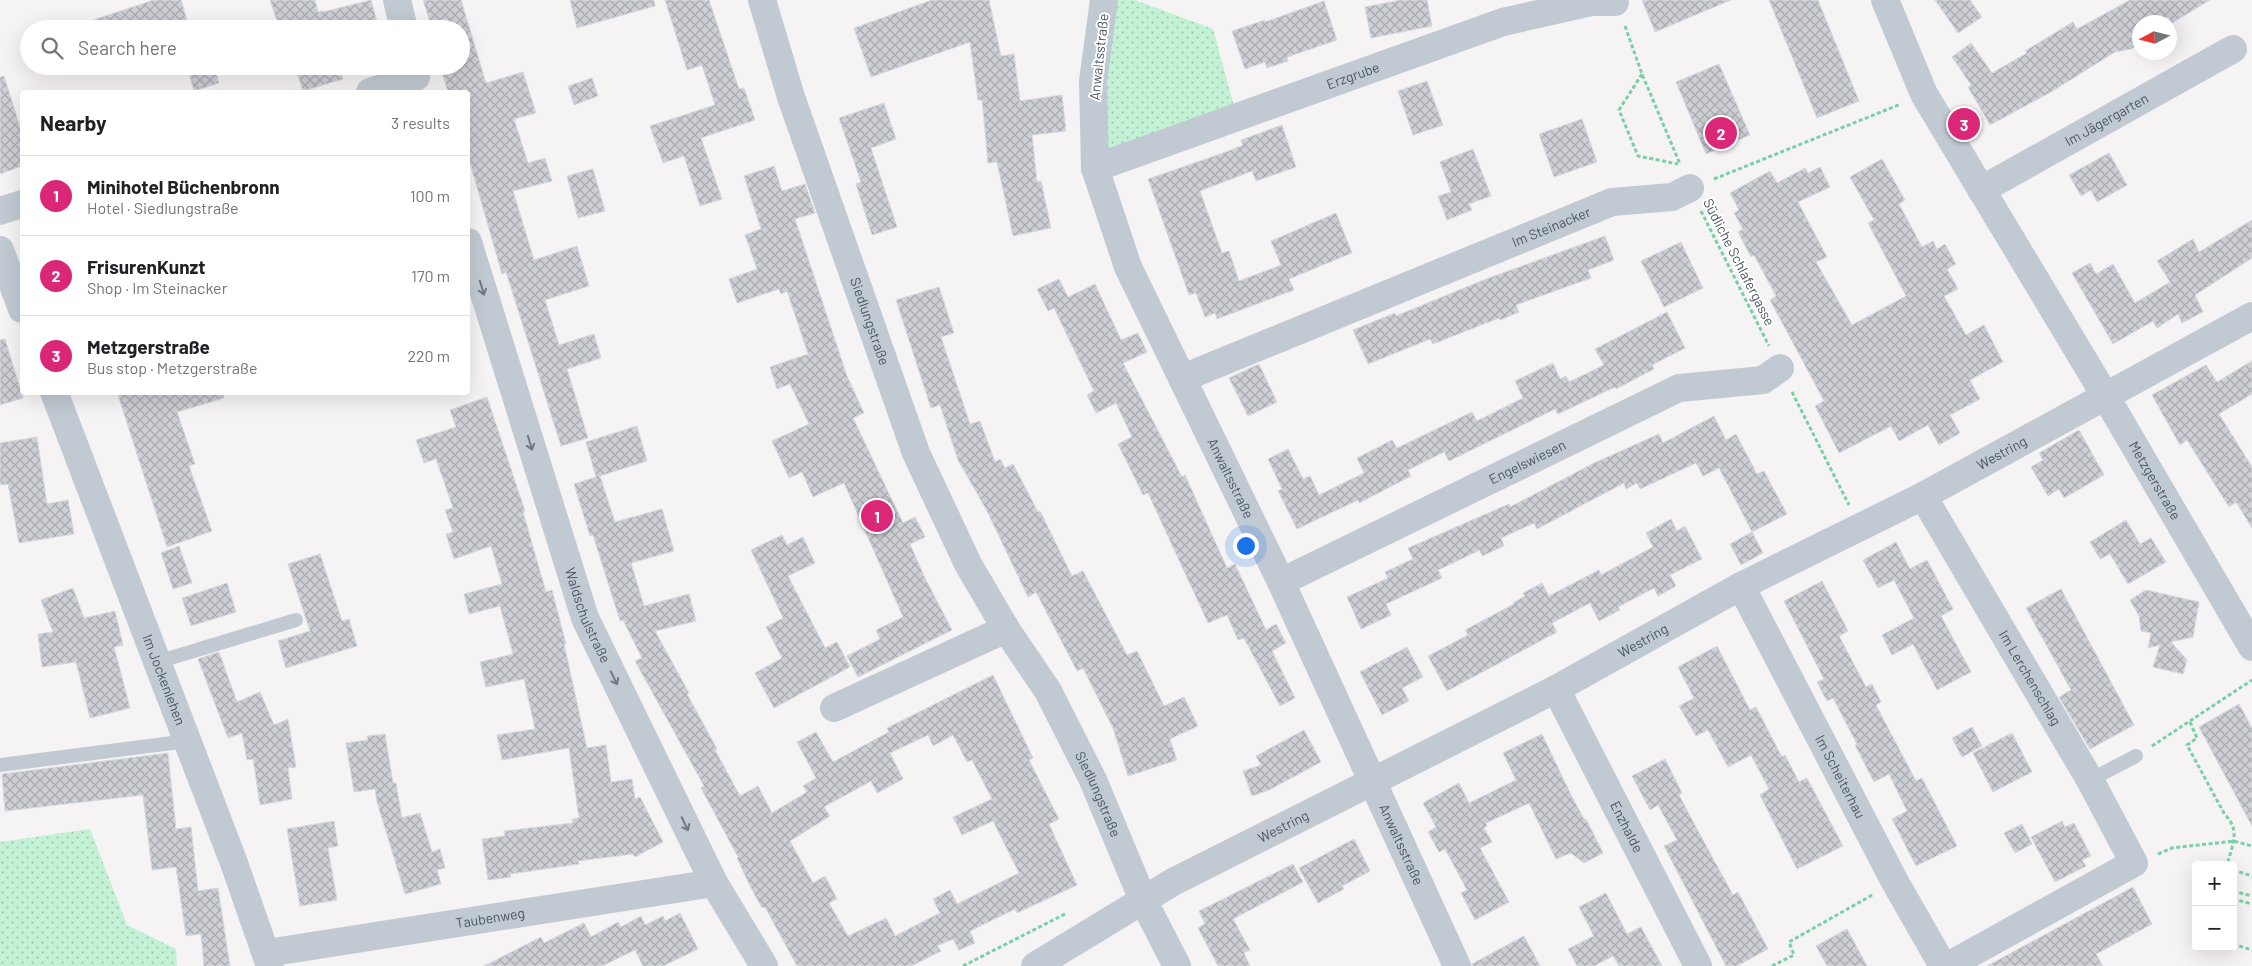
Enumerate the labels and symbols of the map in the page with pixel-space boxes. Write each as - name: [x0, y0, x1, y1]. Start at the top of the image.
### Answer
- street label: Anwaltsstraße: [1085, 13, 1112, 101]
- north arrow: [2132, 15, 2177, 60]
- street label: Erzgrube: [1324, 58, 1382, 92]
- street label: Im Jägergarten: [2062, 89, 2151, 149]
- pin: 3: [1948, 105, 1980, 143]
- pin: 2: [1705, 114, 1737, 152]
- street label: Südliche Schlafergasse: [1700, 195, 1779, 328]
- street label: Im Steinacker: [1509, 203, 1593, 250]
- street label: Siedlungstraße: [847, 275, 893, 367]
- one-way arrow: [478, 280, 487, 295]
- street label: Westring: [1974, 432, 2030, 473]
- one-way arrow: [526, 435, 536, 451]
- street label: Anwaltsstraße: [1204, 435, 1258, 521]
- street label: Engelswiesen: [1486, 436, 1568, 487]
- street label: Metzgerstraße: [2126, 438, 2185, 523]
- pin: 1: [861, 497, 893, 535]
- your location: [1233, 533, 1259, 559]
- street label: Waldschulstraße: [562, 565, 614, 665]
- street label: Westring: [1615, 619, 1671, 661]
- street label: Im Lerchenschlag: [1996, 627, 2065, 728]
- street label: Im Jockenlehen: [139, 632, 189, 727]
- one-way arrow: [610, 670, 619, 685]
- street label: Im Scheiterhau: [1812, 732, 1869, 821]
- street label: Siedlungstraße: [1072, 748, 1125, 839]
- street label: Enzhalde: [1607, 798, 1647, 855]
- street label: Anwaltsstraße: [1376, 801, 1428, 887]
- street label: Westring: [1255, 806, 1311, 846]
- one-way arrow: [681, 816, 691, 831]
- street label: Taubenweg: [454, 904, 526, 931]

